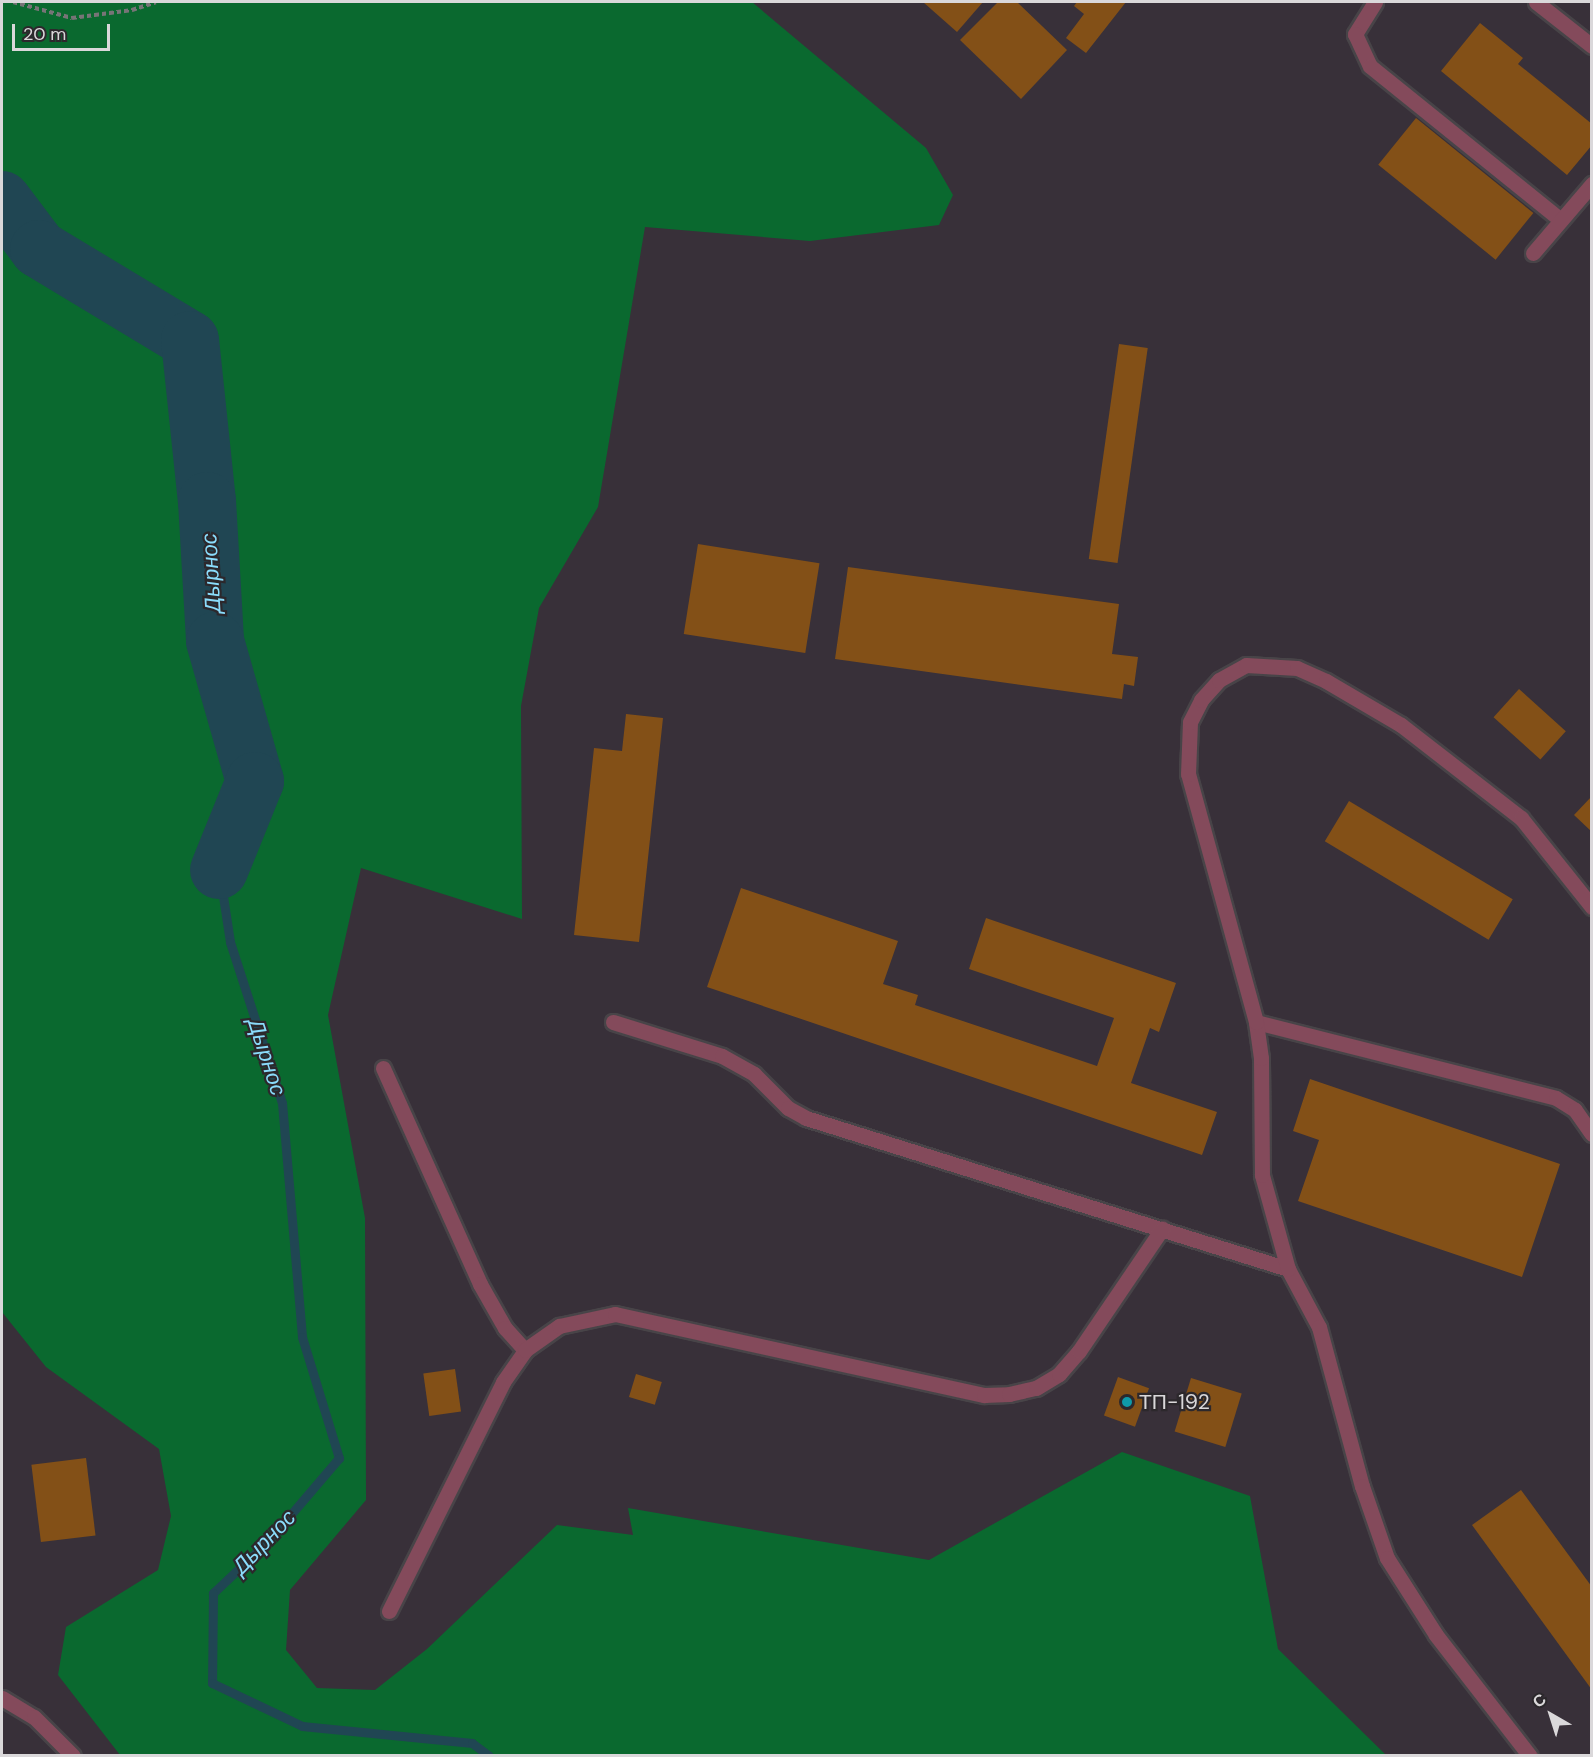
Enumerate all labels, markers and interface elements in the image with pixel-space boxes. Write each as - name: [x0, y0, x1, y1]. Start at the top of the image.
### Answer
- scale bar: [15, 12, 112, 50]
- text: 20 m: [23, 22, 66, 46]
- water label: Дырнос: [196, 533, 226, 613]
- water label: Дырнос: [242, 1015, 292, 1099]
- place label: ТП-192: [1139, 1389, 1210, 1415]
- marker: ТП-192: [1120, 1395, 1134, 1409]
- water label: Дырнос: [227, 1504, 301, 1580]
- north arrow: [1521, 1685, 1581, 1745]
- text: С: [1528, 1689, 1550, 1712]

